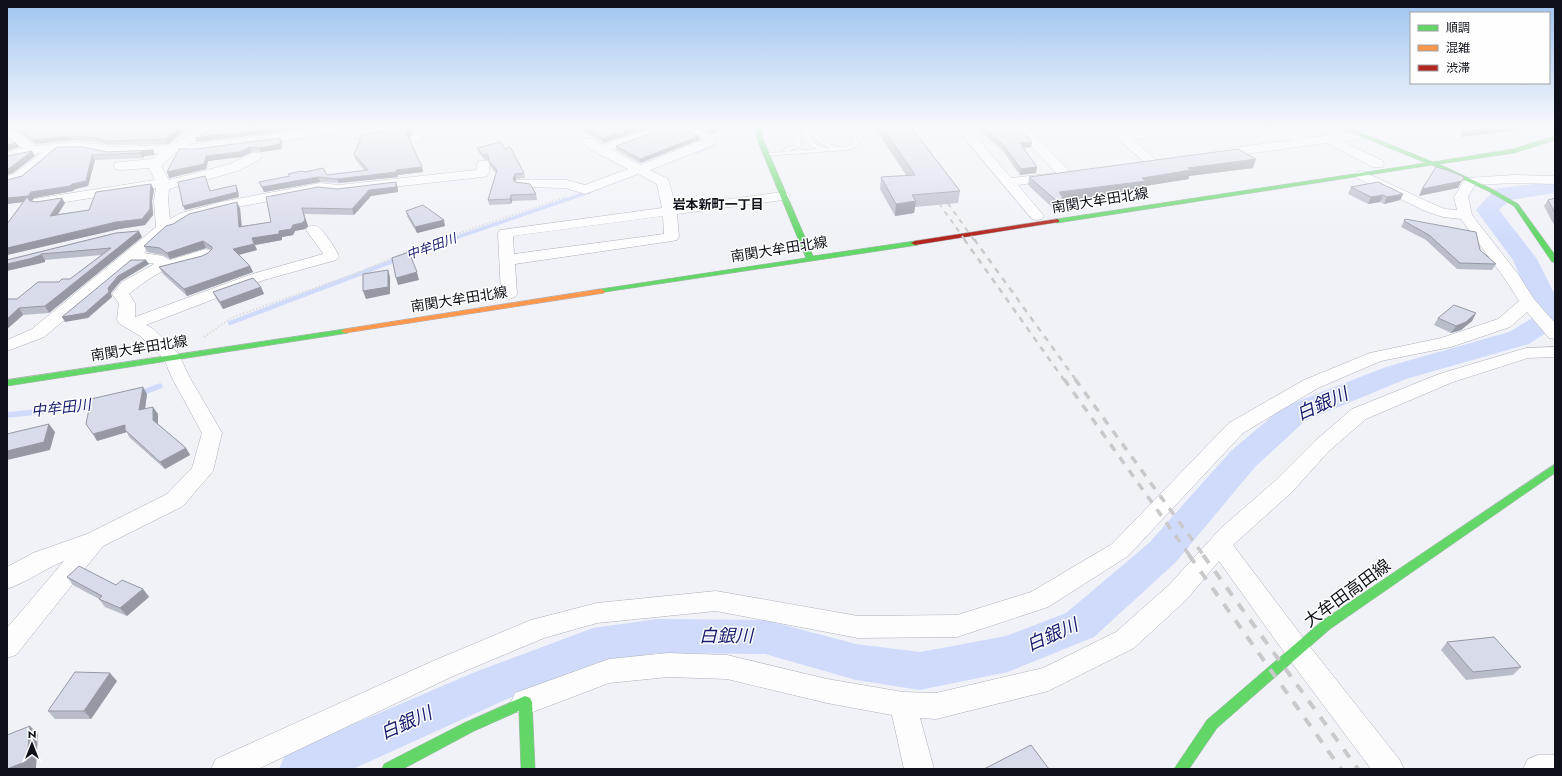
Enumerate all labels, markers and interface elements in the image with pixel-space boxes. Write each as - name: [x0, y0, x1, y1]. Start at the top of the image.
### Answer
- legend: [1410, 12, 1550, 84]
- text: 順調: [1446, 19, 1470, 37]
- text: 混雑: [1446, 39, 1470, 57]
- text: 渋滞: [1446, 59, 1470, 77]
- street label: 南関大牟田北線: [1050, 182, 1150, 218]
- district label: 岩本新町一丁目: [672, 195, 764, 214]
- water label: 中牟田川: [403, 228, 461, 264]
- street label: 南関大牟田北線: [729, 231, 829, 267]
- street label: 南関大牟田北線: [409, 281, 509, 317]
- street label: 南関大牟田北線: [89, 330, 189, 366]
- water label: 白銀川: [1292, 380, 1354, 427]
- water label: 中牟田川: [30, 393, 94, 423]
- street label: 大牟田高田線: [1299, 553, 1395, 633]
- water label: 白銀川: [1022, 611, 1084, 658]
- water label: 白銀川: [699, 623, 755, 649]
- water label: 白銀川: [376, 699, 438, 746]
- north arrow: [12, 724, 52, 764]
- text: N: [28, 726, 36, 742]

